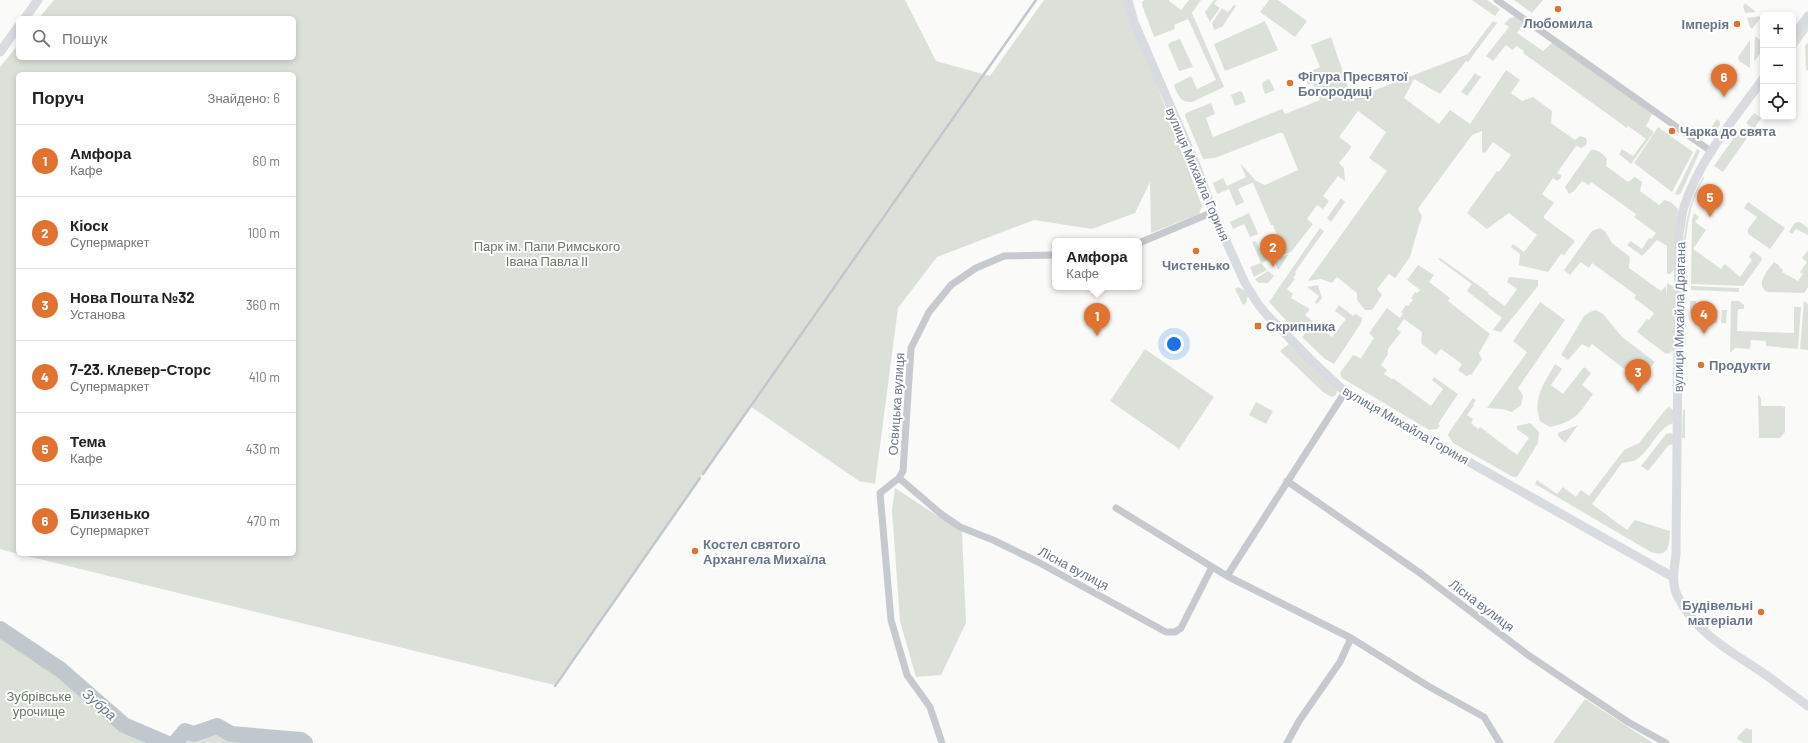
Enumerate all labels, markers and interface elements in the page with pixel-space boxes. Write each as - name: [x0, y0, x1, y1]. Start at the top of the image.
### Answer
- marker: Любомила: [1553, 4, 1563, 14]
- map controls: [1760, 12, 1796, 120]
- button: +: [1760, 12, 1796, 48]
- place label: Любомила: [1524, 15, 1593, 31]
- search box: [16, 16, 296, 60]
- place label: Імперія: [1682, 16, 1729, 32]
- marker: Імперія: [1732, 19, 1742, 29]
- icon: search: [30, 27, 52, 49]
- text: Пошук: [62, 29, 107, 47]
- button: −: [1760, 48, 1796, 84]
- pin: 6: [1711, 64, 1737, 97]
- place label: Фігура Пресвятої Богородиці: [1298, 68, 1408, 99]
- marker: Фігура Пресвятої Богородиці: [1285, 78, 1295, 88]
- button: locate: [1760, 84, 1796, 120]
- text: Поруч: [32, 87, 84, 107]
- text: Знайдено: 6: [208, 90, 280, 106]
- street label: вулиця Михайла Гориня: [1163, 105, 1233, 243]
- place label: Чарка до свята: [1680, 123, 1776, 139]
- marker: Чарка до свята: [1667, 126, 1677, 136]
- text: Амфора: [70, 144, 131, 162]
- text: 1: [43, 153, 47, 169]
- text: 60 m: [253, 153, 280, 169]
- text: Кафе: [70, 162, 103, 178]
- pin: 5: [1697, 184, 1723, 217]
- text: Кіоск: [70, 216, 108, 234]
- text: 2: [41, 225, 49, 241]
- text: 100 m: [247, 225, 280, 241]
- text: Супермаркет: [70, 234, 149, 250]
- pin: 2: [1260, 234, 1286, 267]
- park label: Парк ім. Папи Римського Івана Павла ІІ: [474, 238, 620, 269]
- popup: [1052, 238, 1142, 290]
- street label: вулиця Михайла Драгана: [1670, 241, 1688, 392]
- marker: Чистенько: [1191, 246, 1201, 256]
- text: Амфора: [1066, 247, 1128, 265]
- place label: Чистенько: [1162, 257, 1230, 273]
- text: Кафе: [1066, 265, 1099, 281]
- text: Нова Пошта №32: [70, 288, 195, 306]
- text: 3: [41, 297, 49, 313]
- text: 360 m: [246, 297, 280, 313]
- pin: 4: [1691, 301, 1717, 334]
- pin: 1: [1084, 303, 1110, 336]
- text: Установа: [70, 306, 125, 322]
- place label: Скрипника: [1266, 318, 1336, 334]
- marker: Скрипника: [1253, 321, 1263, 331]
- your location: [1164, 334, 1184, 354]
- street label: Освицька вулиця: [884, 352, 908, 456]
- place label: Продукти: [1709, 357, 1771, 373]
- pin: 3: [1625, 359, 1651, 392]
- text: 7-23. Клевер-Сторс: [70, 360, 211, 378]
- marker: Продукти: [1696, 360, 1706, 370]
- text: 4: [41, 369, 49, 385]
- text: 410 m: [249, 369, 280, 385]
- text: Супермаркет: [70, 378, 149, 394]
- street label: вулиця Михайла Гориня: [1340, 382, 1472, 468]
- text: Тема: [70, 432, 106, 450]
- text: 5: [41, 441, 49, 457]
- text: 430 m: [245, 441, 280, 457]
- text: Кафе: [70, 450, 103, 466]
- text: Близенько: [70, 504, 150, 522]
- text: 6: [42, 513, 48, 529]
- text: 470 m: [246, 513, 280, 529]
- text: Супермаркет: [70, 522, 149, 538]
- place label: Костел святого Архангела Михаїла: [703, 536, 826, 567]
- street label: Лісна вулиця: [1036, 543, 1112, 593]
- marker: Костел святого Архангела Михаїла: [690, 546, 700, 556]
- street label: Лісна вулиця: [1446, 575, 1518, 635]
- place label: Будівельні матеріали: [1682, 597, 1753, 628]
- marker: Будівельні матеріали: [1756, 607, 1766, 617]
- water label: Зубра: [80, 685, 121, 723]
- park label: Зубрівське урочище: [6, 688, 72, 719]

